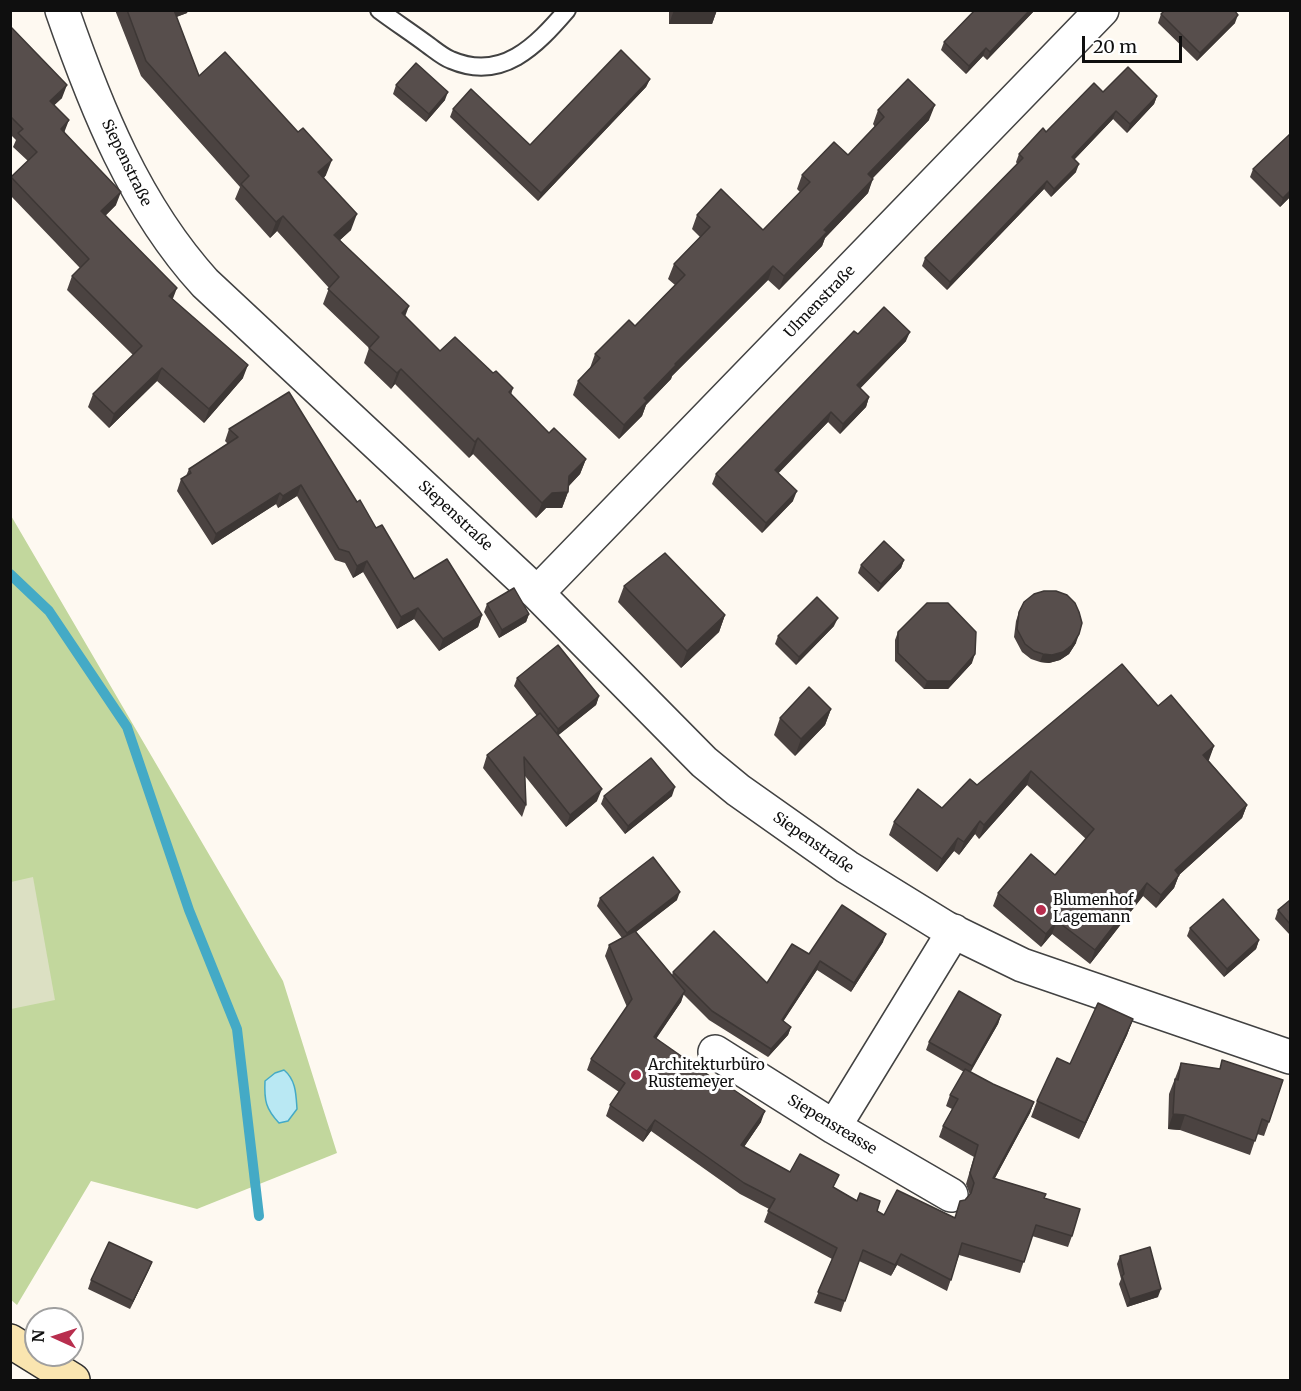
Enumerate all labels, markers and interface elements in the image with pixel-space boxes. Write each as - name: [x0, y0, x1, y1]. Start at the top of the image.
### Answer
- scale bar: [1085, 24, 1186, 62]
- text: 20 m: [1093, 35, 1137, 58]
- street label: Siepenstraße: [97, 117, 155, 209]
- street label: Ulmenstraße: [781, 262, 859, 342]
- street label: Siepenstraße: [414, 477, 496, 555]
- street label: Siepenstraße: [769, 809, 857, 877]
- place label: Blumenhof Lagemann: [1053, 892, 1134, 927]
- marker: Blumenhof Lagemann: [1034, 903, 1048, 917]
- place label: Architekturbüro Rustemeyer: [648, 1057, 765, 1092]
- marker: Architekturbüro Rustemeyer: [629, 1068, 643, 1082]
- street label: Siepensreasse: [784, 1091, 880, 1159]
- north arrow: [24, 1307, 84, 1367]
- text: N: [28, 1329, 48, 1343]

